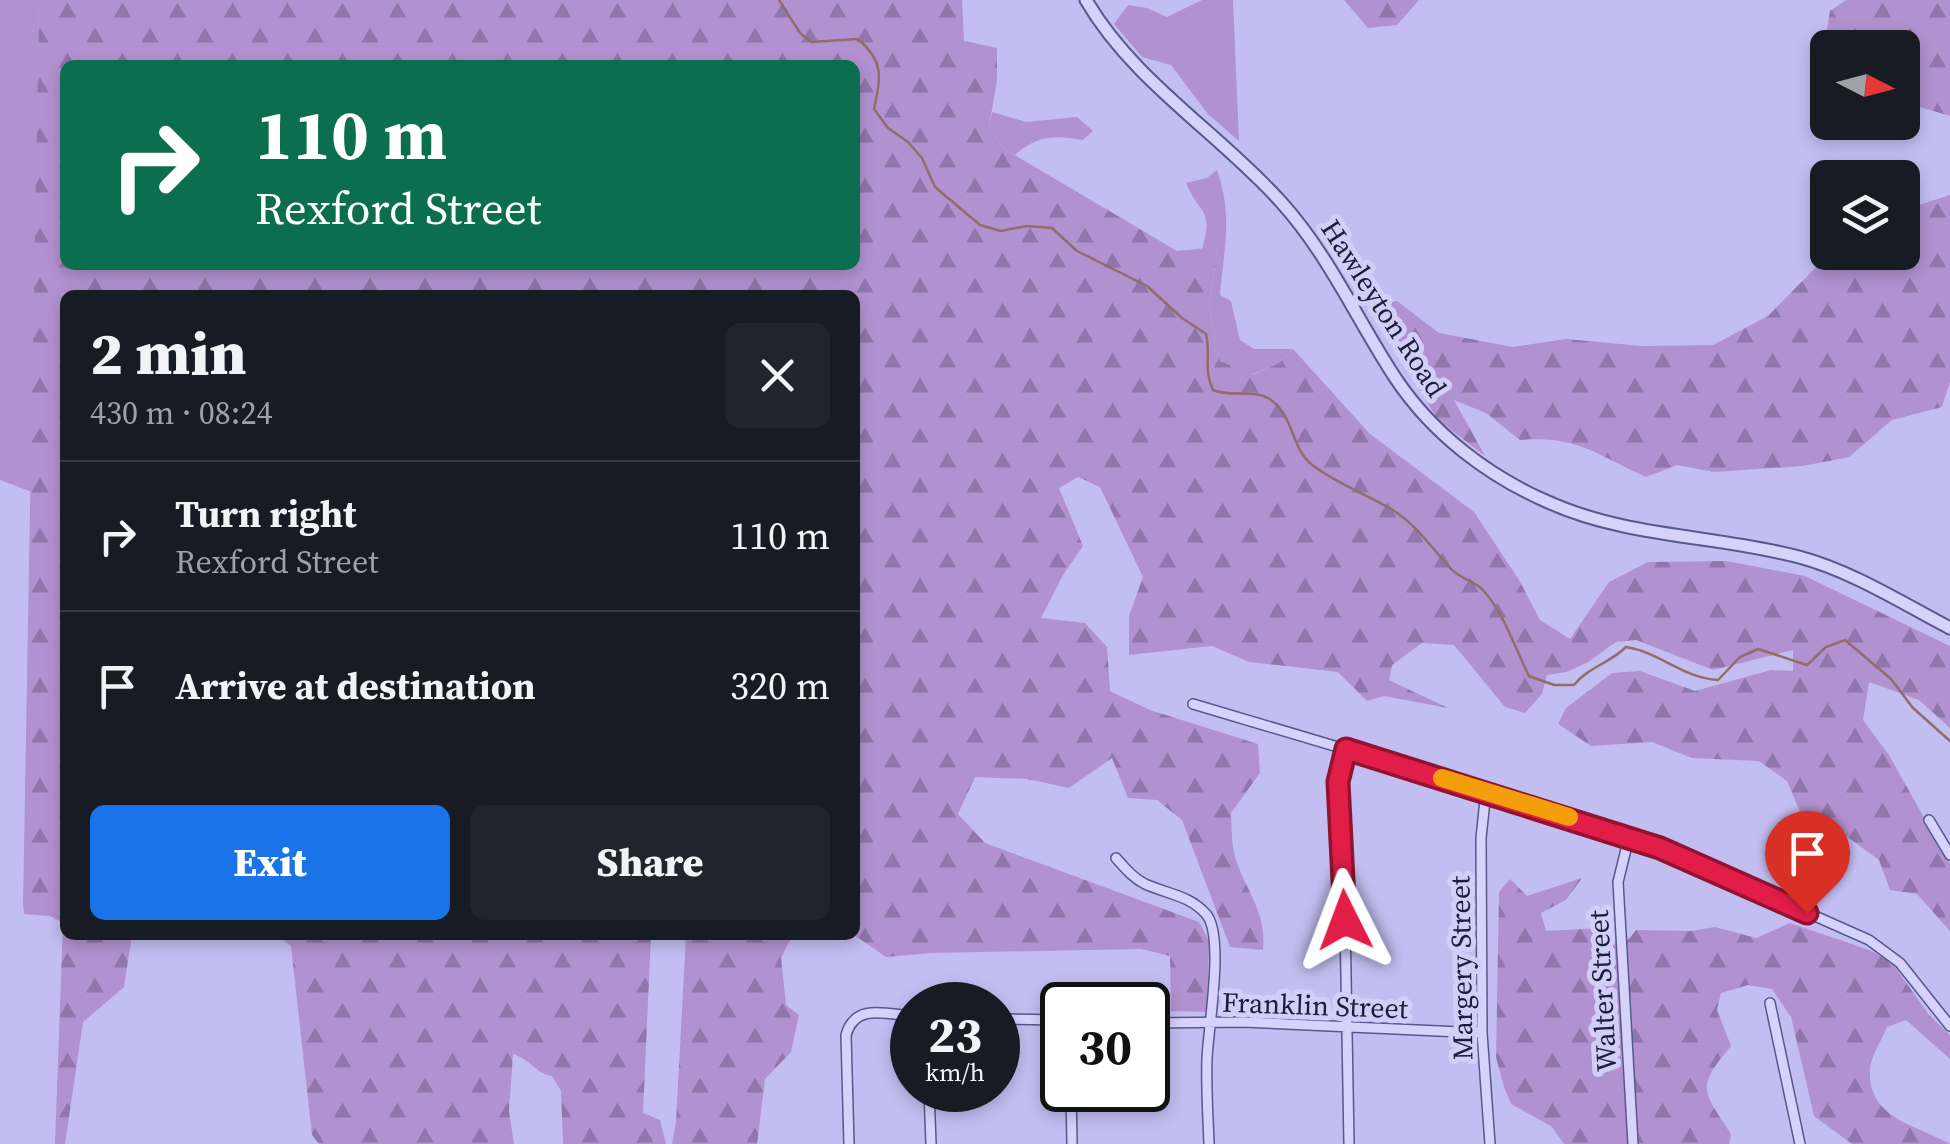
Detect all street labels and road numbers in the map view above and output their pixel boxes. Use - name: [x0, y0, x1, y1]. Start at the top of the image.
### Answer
- street label: Hawleyton Road: [1312, 212, 1456, 404]
- street label: Margery Street: [1440, 875, 1482, 1060]
- street label: Walter Street: [1579, 908, 1625, 1073]
- street label: Franklin Street: [1221, 983, 1410, 1027]

